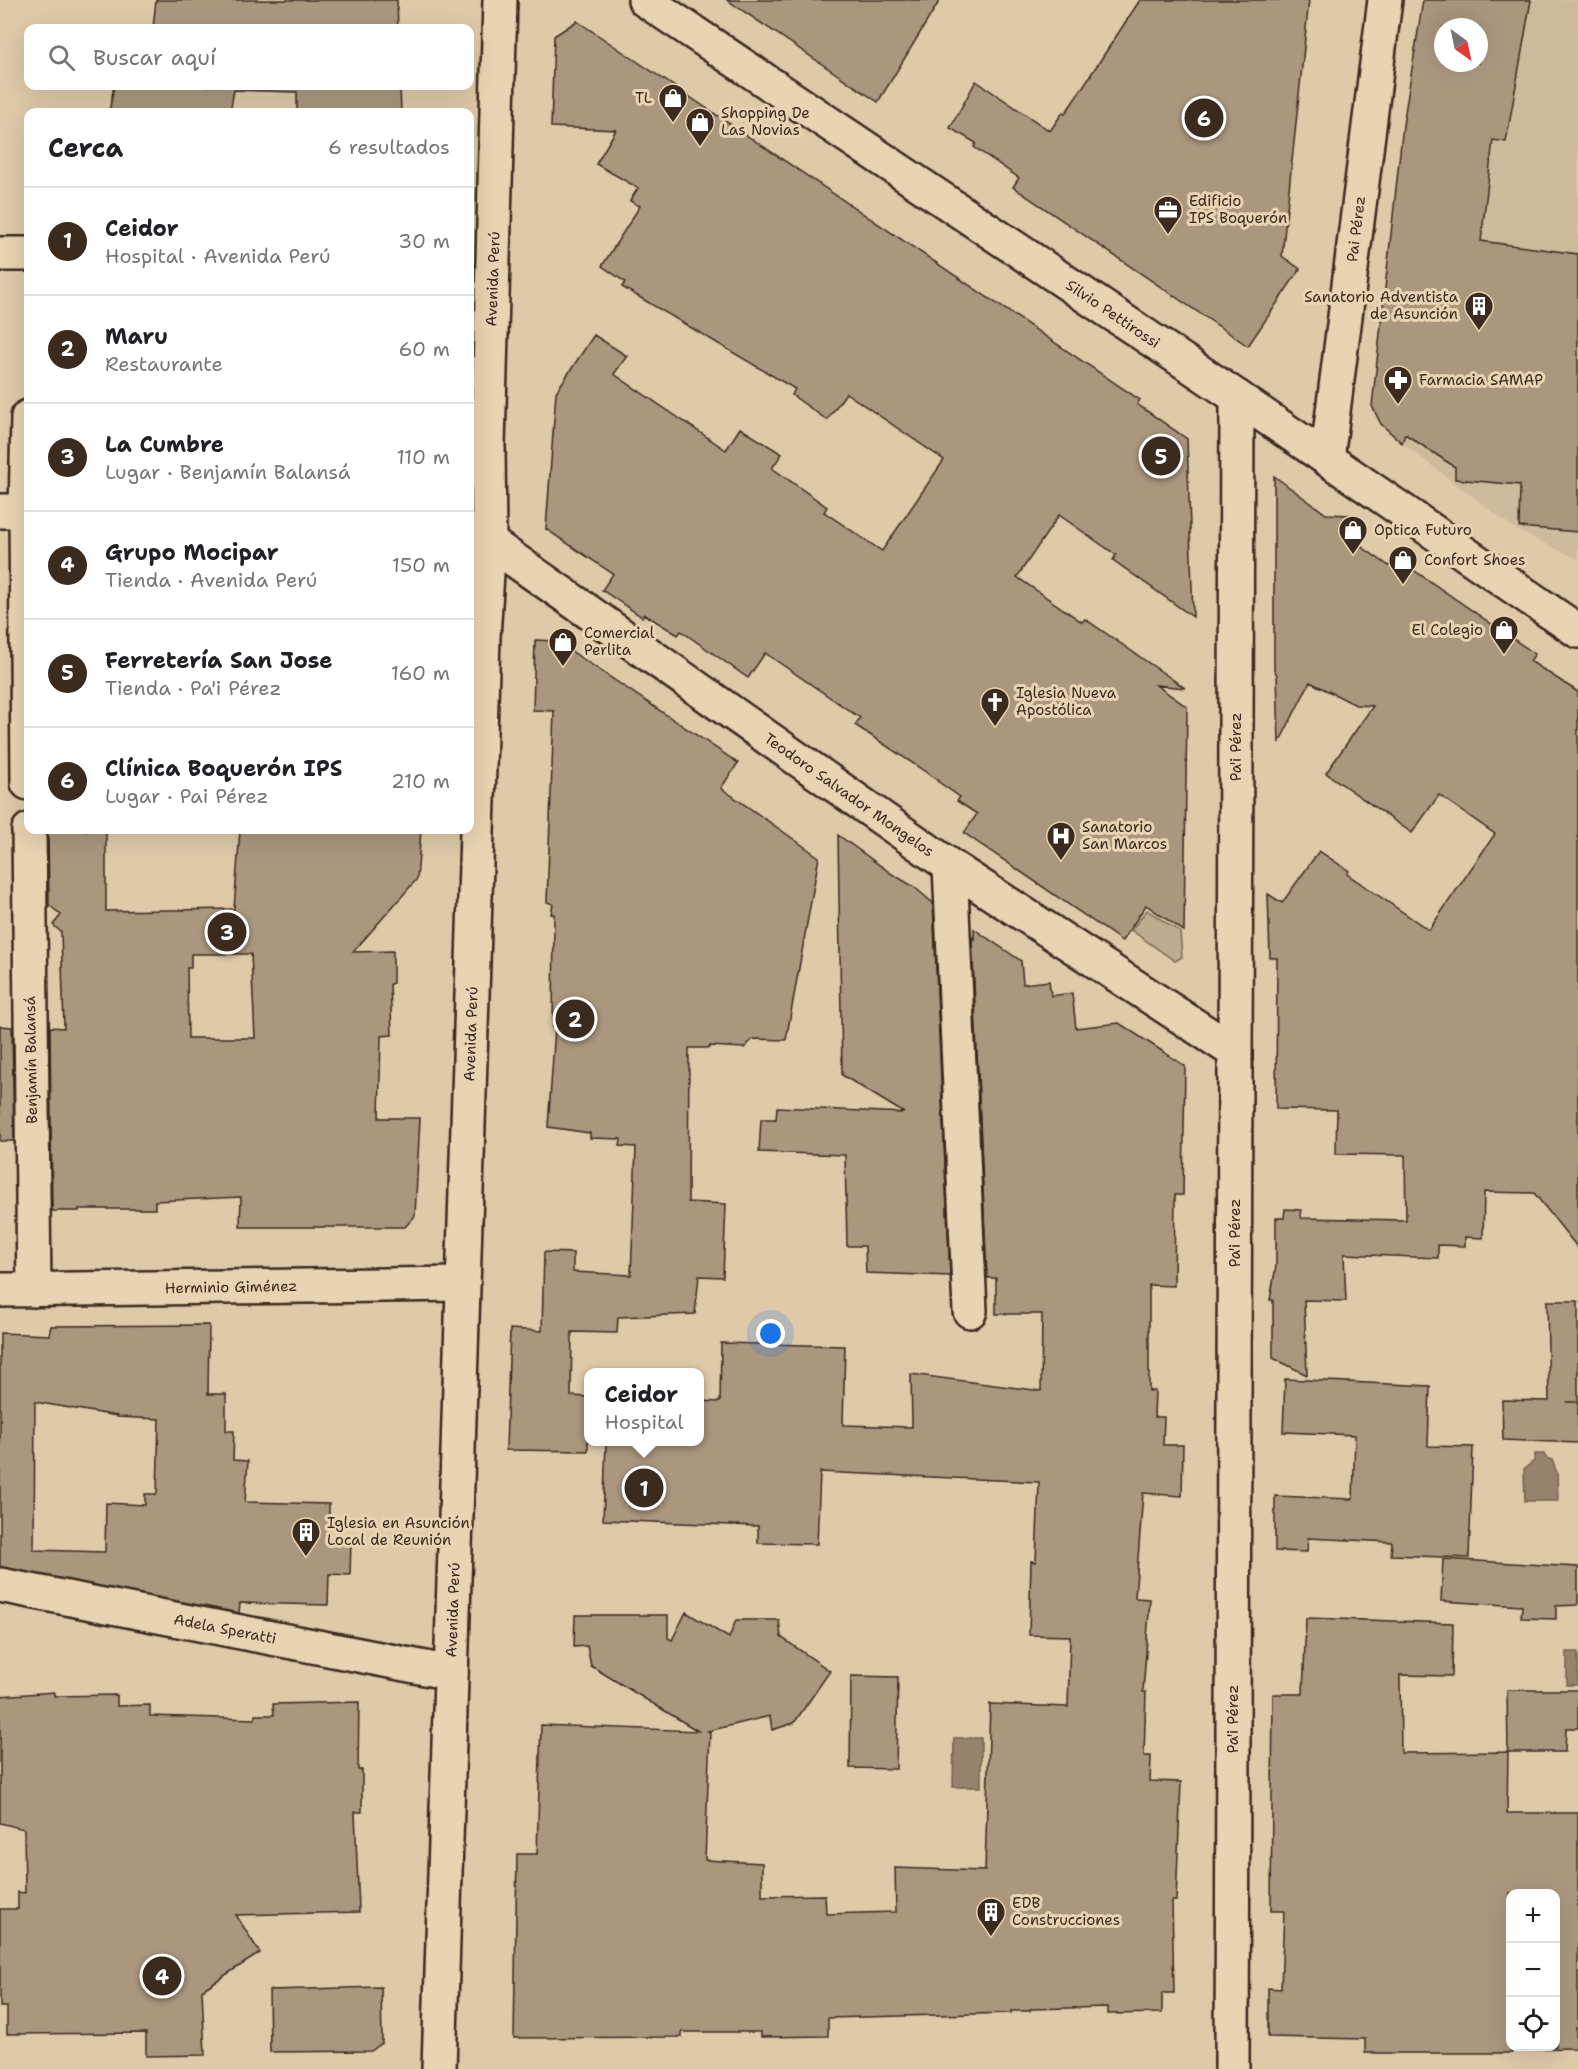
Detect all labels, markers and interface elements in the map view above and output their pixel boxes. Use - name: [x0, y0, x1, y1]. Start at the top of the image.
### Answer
- north arrow: [1434, 18, 1488, 72]
- search box: [24, 24, 474, 90]
- icon: search: [45, 41, 78, 74]
- text: Buscar aquí: [93, 43, 216, 72]
- shop icon: TL: [657, 82, 689, 124]
- place label: TL: [635, 88, 652, 108]
- pin: 6: [1184, 96, 1224, 140]
- place label: Shopping De Las Novias: [721, 103, 810, 140]
- shop icon: Shopping De Las Novias: [684, 106, 716, 148]
- text: Cerca: [48, 130, 123, 165]
- text: 6 resultados: [328, 134, 450, 160]
- place label: Edificio IPS Boquerón: [1189, 191, 1287, 228]
- office icon: Edificio IPS Boquerón: [1152, 194, 1184, 236]
- street label: Pai Pérez: [1342, 195, 1370, 263]
- text: Ceidor: [105, 214, 179, 243]
- text: 1: [63, 228, 72, 254]
- text: 30 m: [398, 228, 450, 254]
- street label: Avenida Perú: [481, 231, 505, 327]
- text: Hospital · Avenida Perú: [105, 243, 331, 269]
- street label: Silvio Pettirossi: [1062, 275, 1164, 353]
- place label: Sanatorio Adventista de Asunción: [1304, 287, 1459, 324]
- building icon: Sanatorio Adventista de Asunción: [1463, 290, 1495, 332]
- text: Maru: [105, 322, 168, 351]
- text: 2: [61, 336, 75, 362]
- text: 60 m: [398, 336, 450, 362]
- text: Restaurante: [105, 351, 223, 377]
- pharmacy icon: Farmacia SAMAP: [1382, 364, 1414, 406]
- place label: Farmacia SAMAP: [1419, 370, 1543, 390]
- text: La Cumbre: [105, 430, 224, 459]
- pin: 5: [1142, 434, 1180, 478]
- text: 3: [61, 444, 75, 470]
- text: 110 m: [396, 444, 450, 470]
- text: Lugar · Benjamín Balansá: [105, 459, 350, 485]
- shop icon: Optica Futuro: [1337, 514, 1369, 556]
- place label: Optica Futuro: [1374, 520, 1472, 540]
- text: Grupo Mocipar: [105, 538, 279, 567]
- shop icon: Confort Shoes: [1387, 544, 1419, 586]
- place label: Confort Shoes: [1424, 550, 1525, 570]
- text: 4: [61, 552, 75, 578]
- text: 150 m: [392, 552, 450, 578]
- text: Tienda · Avenida Perú: [105, 567, 317, 593]
- shop icon: El Colegio: [1488, 614, 1520, 656]
- place label: El Colegio: [1411, 620, 1483, 640]
- place label: Comercial Perlita: [584, 623, 655, 660]
- shop icon: Comercial Perlita: [547, 626, 579, 668]
- text: Ferretería San Jose: [105, 646, 333, 675]
- text: 5: [61, 660, 74, 686]
- text: 160 m: [391, 660, 450, 686]
- text: Tienda · Pa'i Pérez: [105, 675, 281, 701]
- place label: Iglesia Nueva Apostólica: [1016, 683, 1117, 720]
- church icon: Iglesia Nueva Apostólica: [979, 686, 1011, 728]
- street label: Pa'i Pérez: [1226, 713, 1246, 781]
- street label: Teodoro Salvador Mongelos: [760, 729, 938, 861]
- text: Clínica Boquerón IPS: [105, 754, 342, 783]
- text: 6: [61, 768, 75, 794]
- text: 210 m: [391, 768, 450, 794]
- text: Lugar · Pai Pérez: [105, 783, 268, 809]
- place label: Sanatorio San Marcos: [1082, 817, 1167, 854]
- hospital icon: Sanatorio San Marcos: [1045, 820, 1077, 862]
- pin: 3: [208, 910, 246, 954]
- street label: Avenida Perú: [459, 986, 483, 1082]
- street label: Benjamín Balansá: [20, 995, 42, 1124]
- pin: 2: [556, 996, 594, 1042]
- street label: Pa'i Pérez: [1225, 1199, 1245, 1267]
- street label: Herminio Giménez: [164, 1276, 298, 1298]
- your location: [756, 1319, 785, 1348]
- popup: [584, 1368, 704, 1446]
- text: Ceidor: [604, 1380, 678, 1409]
- text: Hospital: [604, 1409, 684, 1435]
- pin: 1: [624, 1466, 664, 1510]
- place label: Iglesia en Asunción Local de Reunión: [327, 1513, 470, 1550]
- building icon: Iglesia en Asunción Local de Reunión: [290, 1516, 322, 1558]
- street label: Avenida Perú: [441, 1562, 465, 1658]
- street label: Adela Speratti: [172, 1609, 278, 1649]
- street label: Pa'i Pérez: [1223, 1685, 1243, 1753]
- map controls: [1506, 1889, 1560, 2051]
- button: +: [1506, 1889, 1560, 1943]
- place label: EDB Construcciones: [1012, 1893, 1120, 1930]
- building icon: EDB Construcciones: [975, 1896, 1007, 1938]
- button: −: [1506, 1943, 1560, 1997]
- pin: 4: [142, 1954, 182, 1998]
- button: locate: [1506, 1997, 1560, 2051]

